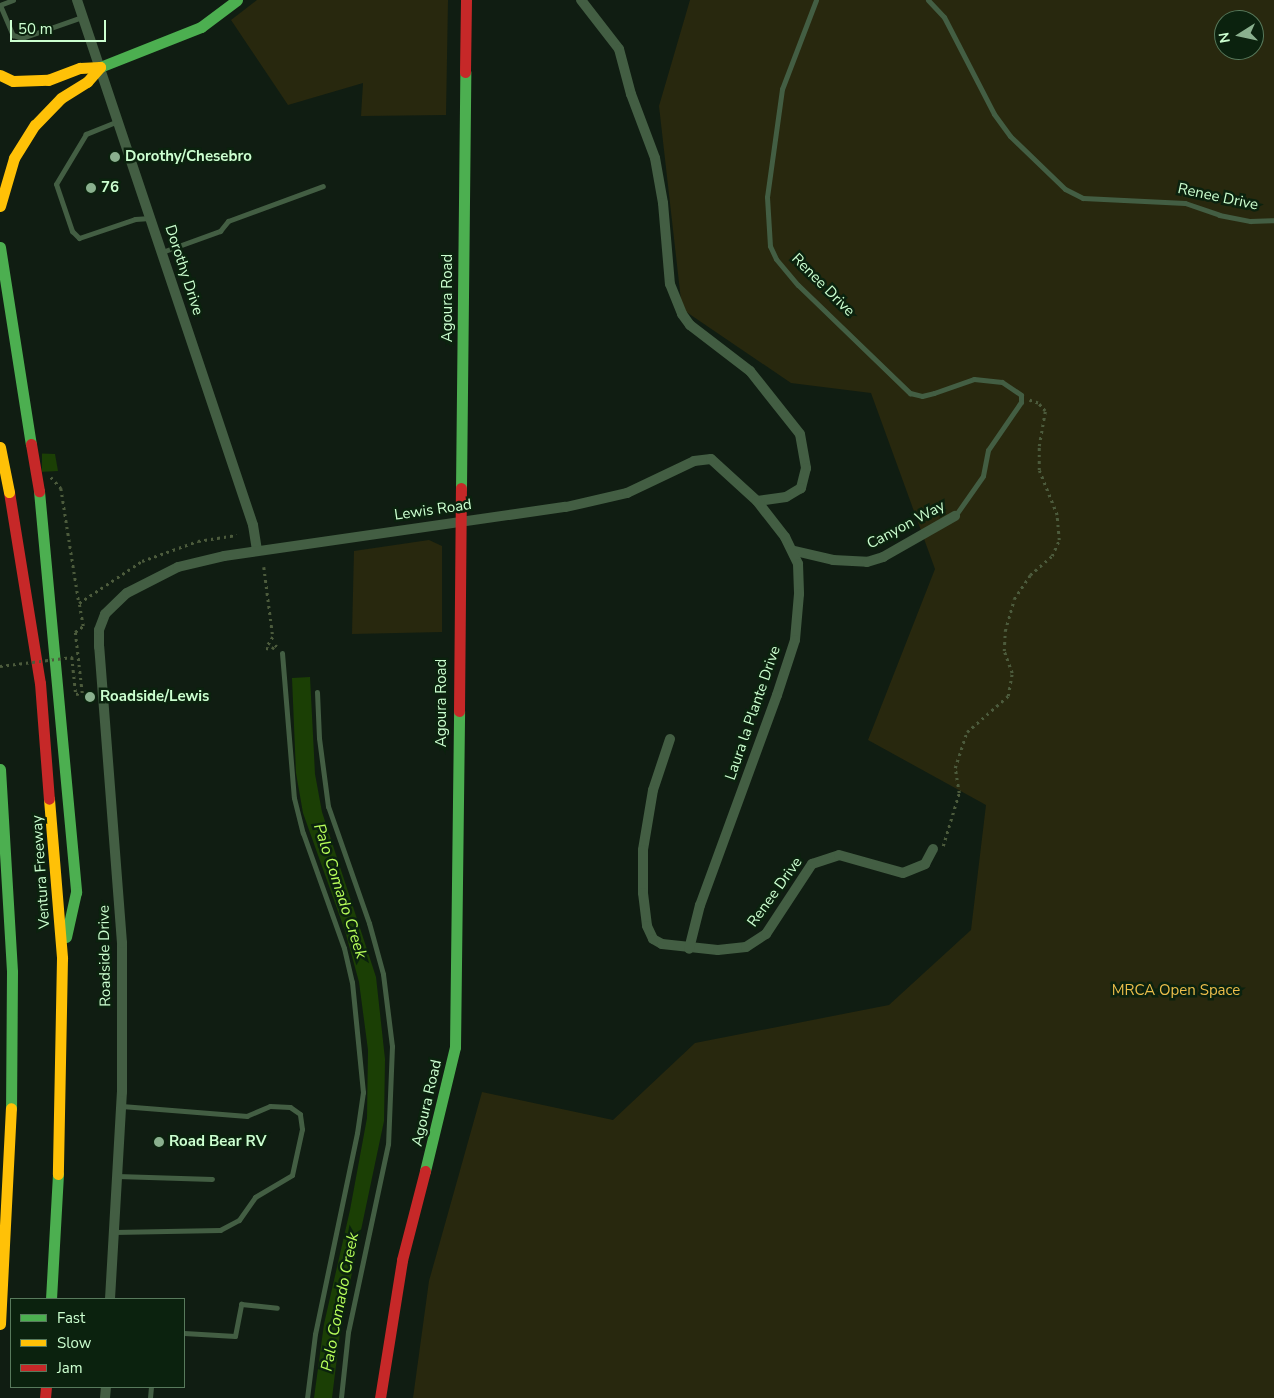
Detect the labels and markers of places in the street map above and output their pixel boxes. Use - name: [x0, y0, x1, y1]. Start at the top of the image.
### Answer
- place label: Dorothy/Chesebro: [125, 148, 252, 166]
- marker: Dorothy/Chesebro: [109, 151, 121, 163]
- place label: 76: [101, 179, 119, 197]
- marker: 76: [85, 182, 97, 194]
- place label: Roadside/Lewis: [100, 688, 209, 706]
- marker: Roadside/Lewis: [84, 691, 96, 703]
- place label: Road Bear RV: [169, 1133, 266, 1151]
- marker: Road Bear RV: [153, 1136, 165, 1148]

